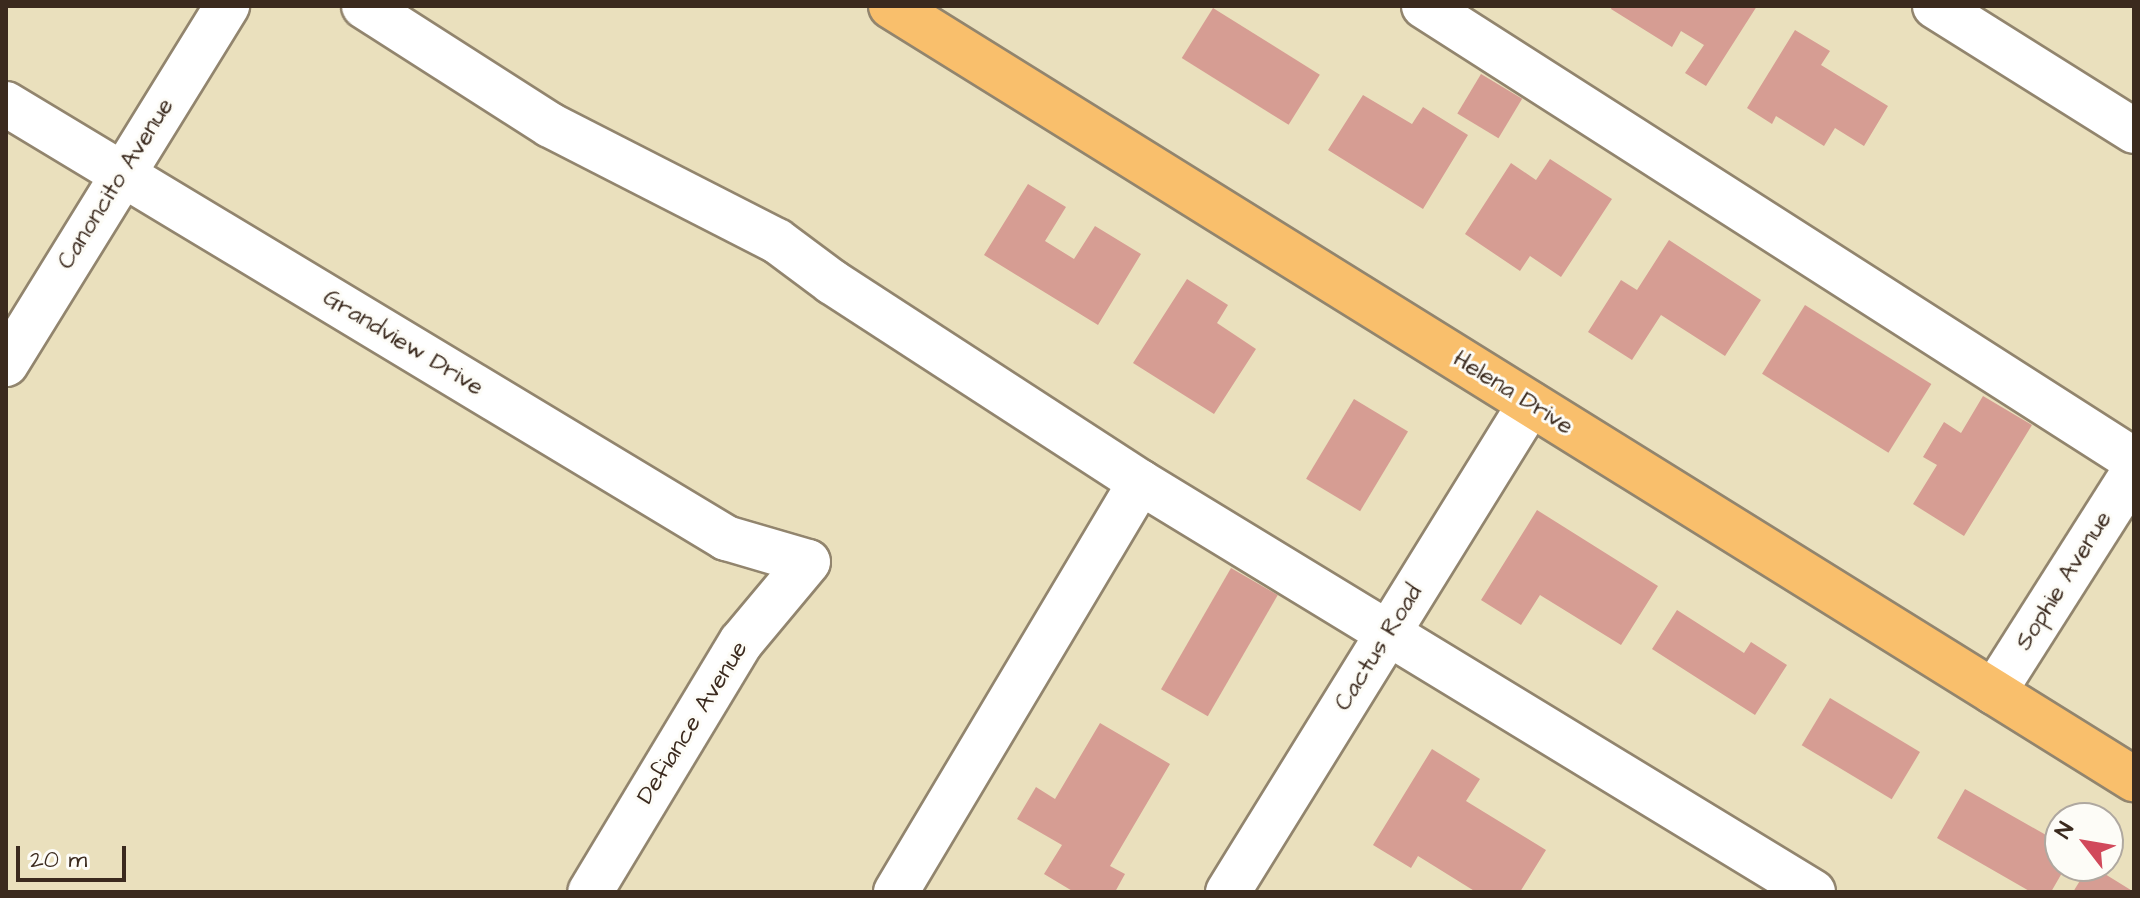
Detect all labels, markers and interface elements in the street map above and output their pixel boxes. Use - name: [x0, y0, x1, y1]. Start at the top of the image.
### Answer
- street label: Canoncito Avenue: [52, 93, 180, 275]
- street label: Grandview Drive: [317, 284, 489, 402]
- street label: Helena Drive: [1448, 345, 1578, 441]
- street label: Sophie Avenue: [2010, 506, 2118, 656]
- street label: Cactus Road: [1329, 580, 1429, 716]
- street label: Defiance Avenue: [631, 636, 755, 810]
- north arrow: [2044, 802, 2124, 882]
- text: N: [2048, 817, 2082, 844]
- scale bar: [20, 830, 130, 880]
- text: 20 m: [30, 843, 87, 877]

